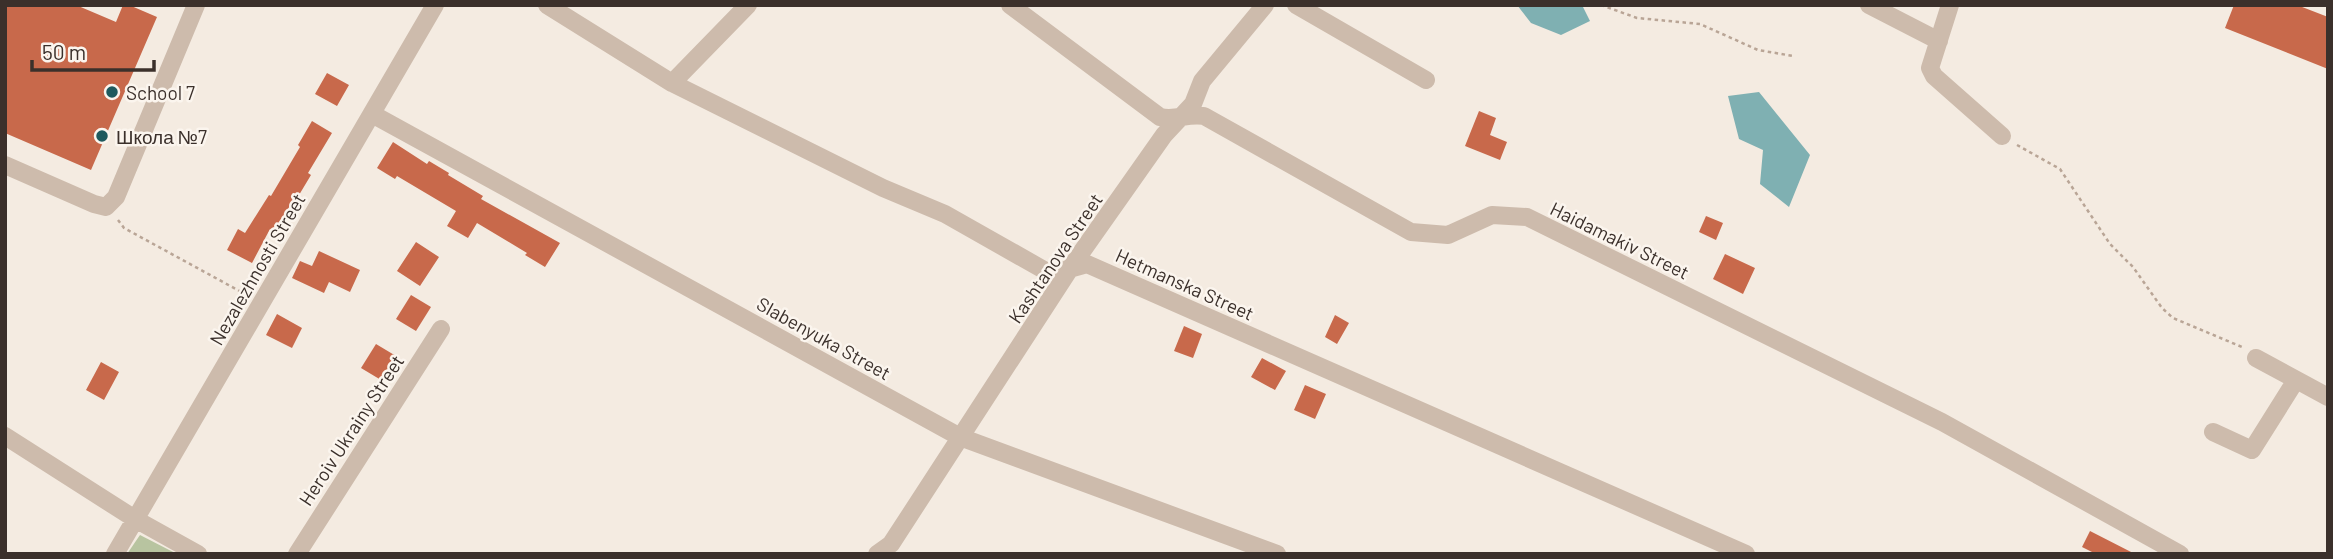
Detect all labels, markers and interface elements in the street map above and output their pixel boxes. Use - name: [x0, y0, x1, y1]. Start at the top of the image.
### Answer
- scale bar: [32, 28, 154, 72]
- text: 50 m: [42, 39, 86, 64]
- place label: School 7: [126, 81, 195, 104]
- marker: School 7: [104, 84, 120, 100]
- place label: Школа №7: [116, 125, 207, 148]
- marker: Школа №7: [94, 128, 110, 144]
- street label: Nezalezhnosti Street: [204, 189, 310, 349]
- street label: Kashtanova Street: [1003, 189, 1107, 327]
- street label: Haidamakiv Street: [1547, 196, 1693, 284]
- street label: Hetmanska Street: [1112, 243, 1258, 325]
- street label: Slabenyuka Street: [753, 292, 895, 384]
- street label: Heroiv Ukrainy Street: [294, 350, 408, 510]

